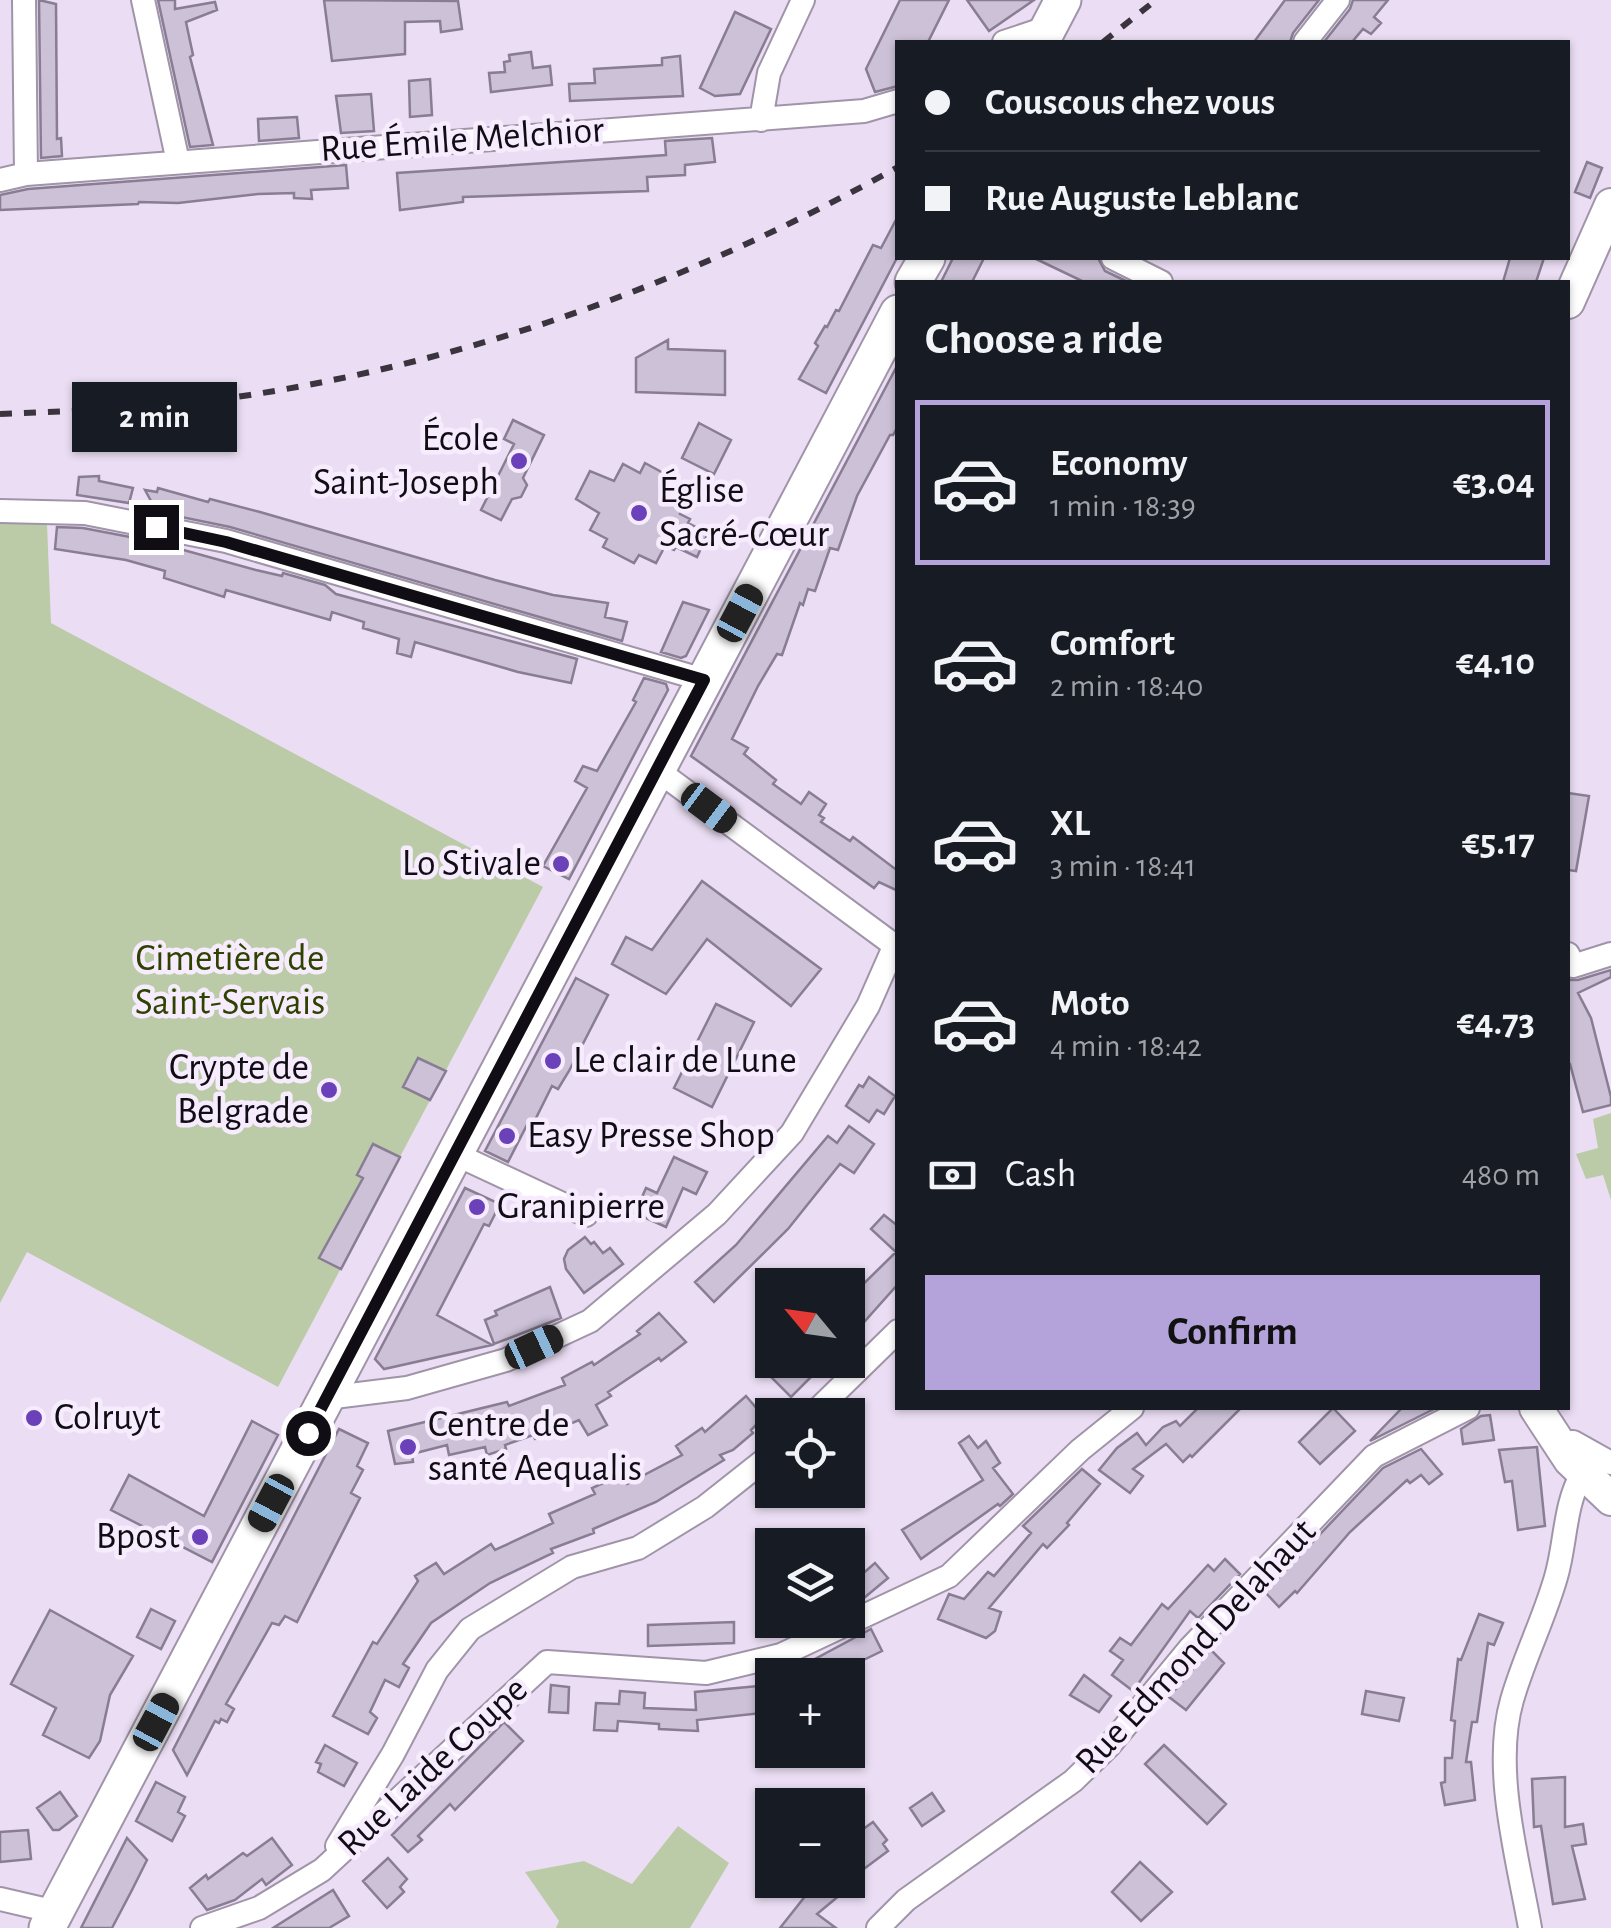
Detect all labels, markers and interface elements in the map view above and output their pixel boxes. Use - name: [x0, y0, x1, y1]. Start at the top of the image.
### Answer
- text: Couscous chez vous: [985, 84, 1275, 122]
- street label: Rue Émile Melchior: [319, 107, 606, 169]
- text: Rue Auguste Leblanc: [985, 180, 1299, 218]
- text: Choose a ride: [925, 317, 1163, 362]
- callout: 2 min: [74, 382, 238, 452]
- text: 2 min: [119, 401, 190, 433]
- place label: École Saint-Joseph: [313, 416, 499, 502]
- icon: car: [930, 438, 1020, 528]
- text: Economy: [1050, 445, 1188, 483]
- marker: École Saint-Joseph: [508, 450, 530, 472]
- text: €3.04: [1453, 464, 1535, 502]
- place label: Église Sacré-Cœur: [659, 468, 830, 554]
- text: 1 min · 18:39: [1050, 490, 1196, 522]
- marker: Église Sacré-Cœur: [628, 502, 650, 524]
- route end: [134, 505, 179, 550]
- car: [713, 579, 767, 647]
- icon: car: [930, 618, 1020, 708]
- text: Comfort: [1050, 625, 1175, 663]
- text: €4.10: [1456, 644, 1535, 682]
- text: 2 min · 18:40: [1050, 670, 1203, 702]
- car: [676, 778, 742, 838]
- icon: car: [930, 798, 1020, 888]
- text: XL: [1050, 805, 1090, 843]
- text: €5.17: [1462, 824, 1535, 862]
- place label: Lo Stivale: [402, 845, 541, 883]
- text: 3 min · 18:41: [1050, 850, 1196, 882]
- marker: Lo Stivale: [550, 853, 572, 875]
- park label: Cimetière de Saint-Servais: [135, 940, 325, 1022]
- icon: car: [930, 978, 1020, 1068]
- text: Moto: [1050, 985, 1130, 1023]
- text: €4.73: [1457, 1004, 1535, 1042]
- text: 4 min · 18:42: [1050, 1030, 1202, 1062]
- place label: Le clair de Lune: [573, 1042, 797, 1080]
- place label: Crypte de Belgrade: [169, 1049, 309, 1131]
- marker: Le clair de Lune: [542, 1050, 564, 1072]
- marker: Crypte de Belgrade: [318, 1079, 340, 1101]
- place label: Easy Presse Shop: [527, 1117, 775, 1155]
- marker: Easy Presse Shop: [496, 1125, 518, 1147]
- icon: cash: [925, 1148, 980, 1203]
- text: Cash: [1005, 1156, 1076, 1194]
- text: 480 m: [1462, 1159, 1540, 1191]
- place label: Granipierre: [497, 1188, 665, 1226]
- marker: Granipierre: [466, 1196, 488, 1218]
- north arrow: [755, 1268, 865, 1378]
- map controls: [755, 1268, 865, 1898]
- button: Confirm: [925, 1275, 1540, 1390]
- car: [500, 1321, 568, 1373]
- button: locate: [755, 1398, 865, 1508]
- place label: Colruyt: [54, 1399, 161, 1437]
- place label: Centre de santé Aequalis: [428, 1406, 642, 1488]
- marker: Colruyt: [23, 1407, 45, 1429]
- route start: [286, 1411, 331, 1456]
- marker: Centre de santé Aequalis: [397, 1436, 419, 1458]
- car: [244, 1469, 298, 1537]
- street label: Rue Edmond Delahaut: [1069, 1512, 1323, 1782]
- place label: Bpost: [96, 1518, 180, 1556]
- marker: Bpost: [189, 1526, 211, 1548]
- button: layers: [755, 1528, 865, 1638]
- button: +: [755, 1658, 865, 1768]
- street label: Rue Laide Coupe: [331, 1670, 535, 1864]
- car: [129, 1688, 183, 1756]
- button: −: [755, 1788, 865, 1898]

